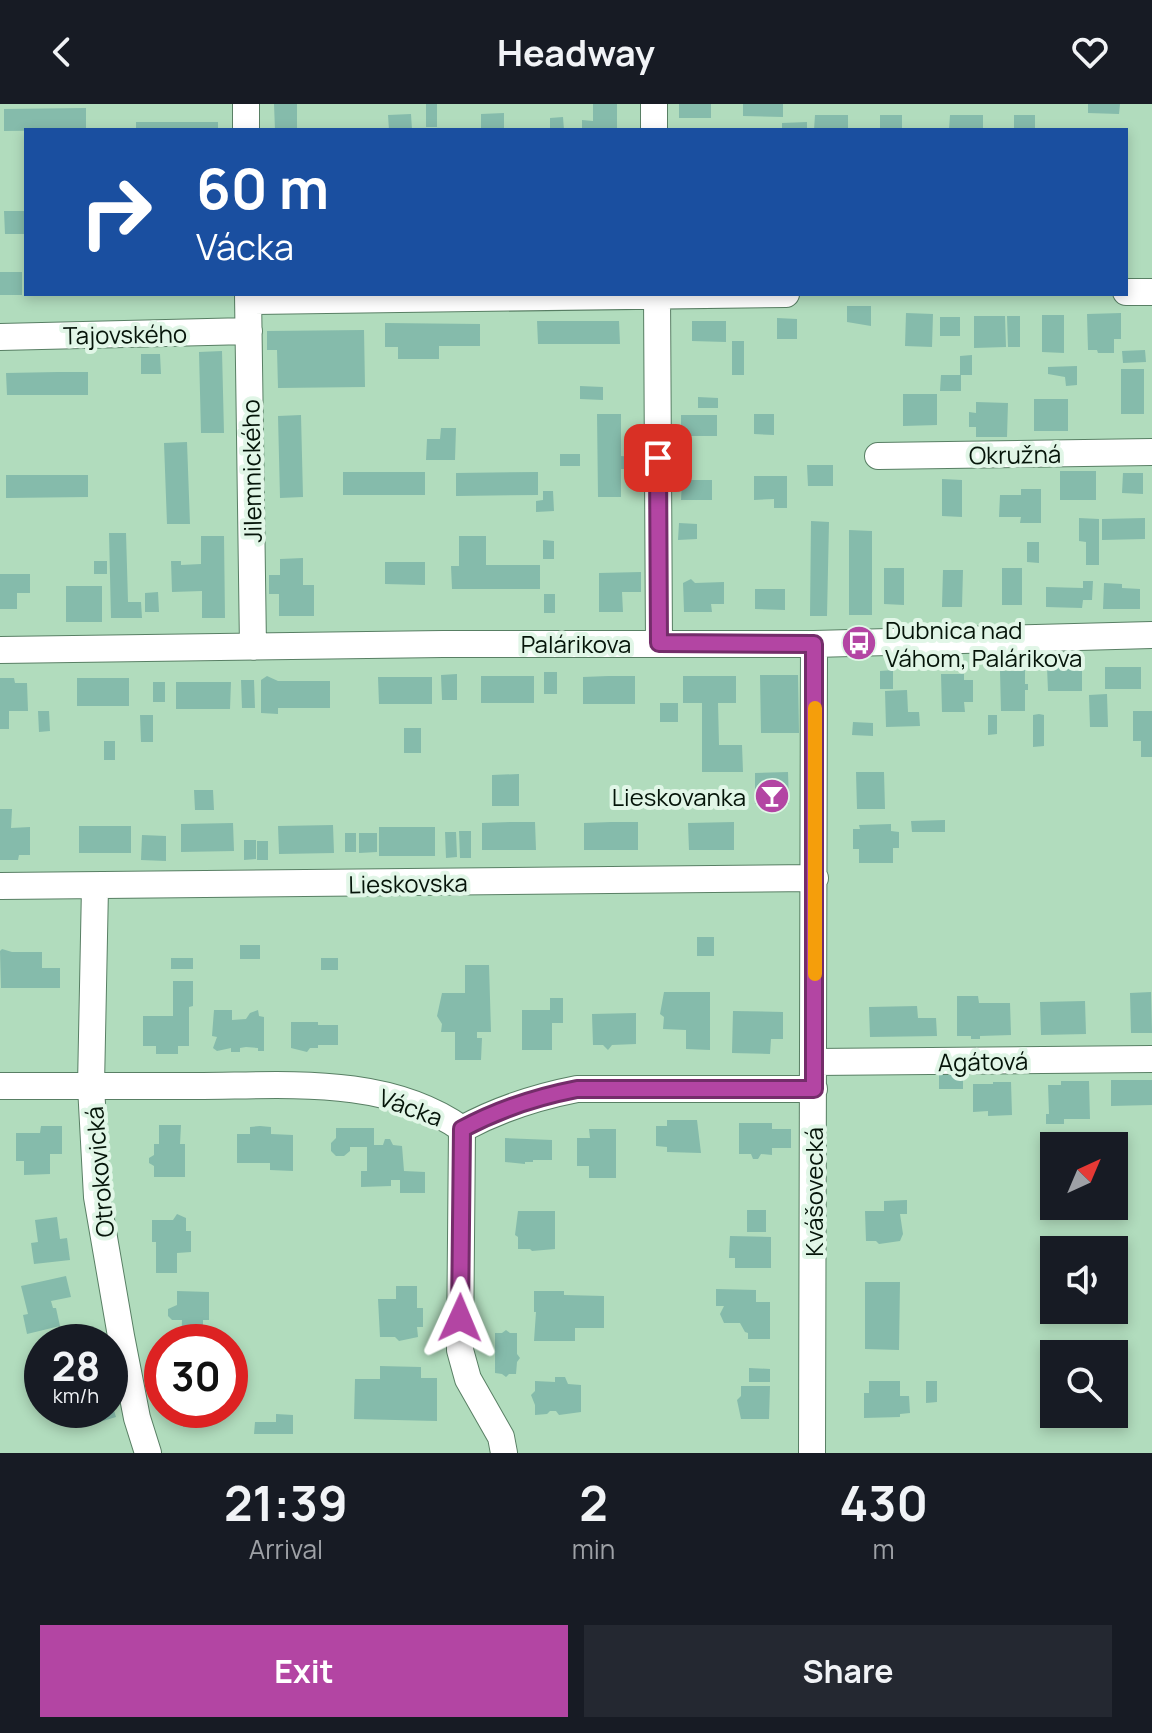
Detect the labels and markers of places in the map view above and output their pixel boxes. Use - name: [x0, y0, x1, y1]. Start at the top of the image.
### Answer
- pin: [624, 424, 692, 492]
- place label: Dubnica nad Váhom, Palárikova: [885, 613, 1082, 674]
- bus stop icon: Dubnica nad Váhom, Palárikova: [840, 624, 878, 662]
- bar icon: Lieskovanka: [753, 777, 791, 815]
- place label: Lieskovanka: [612, 780, 746, 813]

